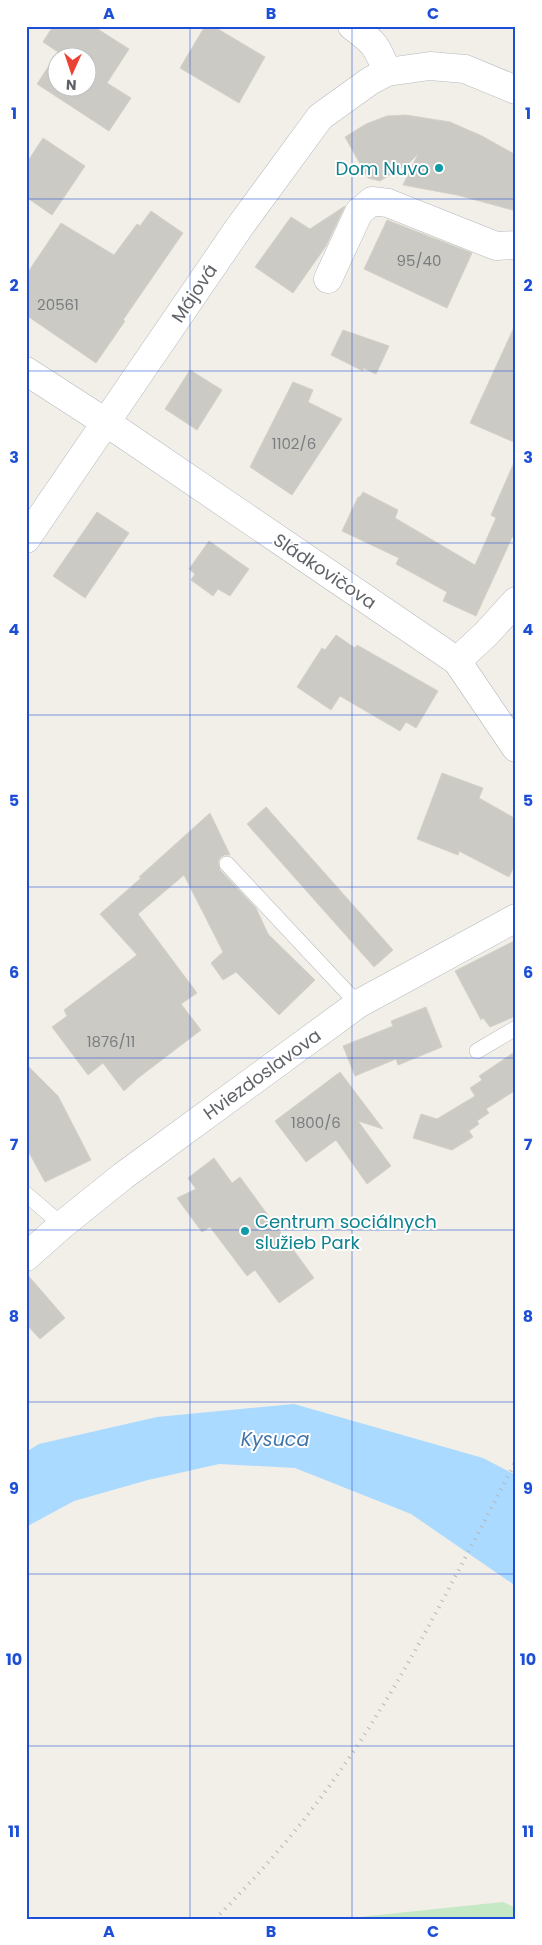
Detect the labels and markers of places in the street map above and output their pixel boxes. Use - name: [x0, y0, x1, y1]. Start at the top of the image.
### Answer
- place label: Dom Nuvo: [336, 156, 429, 181]
- marker: Dom Nuvo: [433, 162, 445, 174]
- place label: Centrum sociálnych služieb Park: [255, 1209, 437, 1255]
- marker: Centrum sociálnych služieb Park: [239, 1225, 251, 1237]

